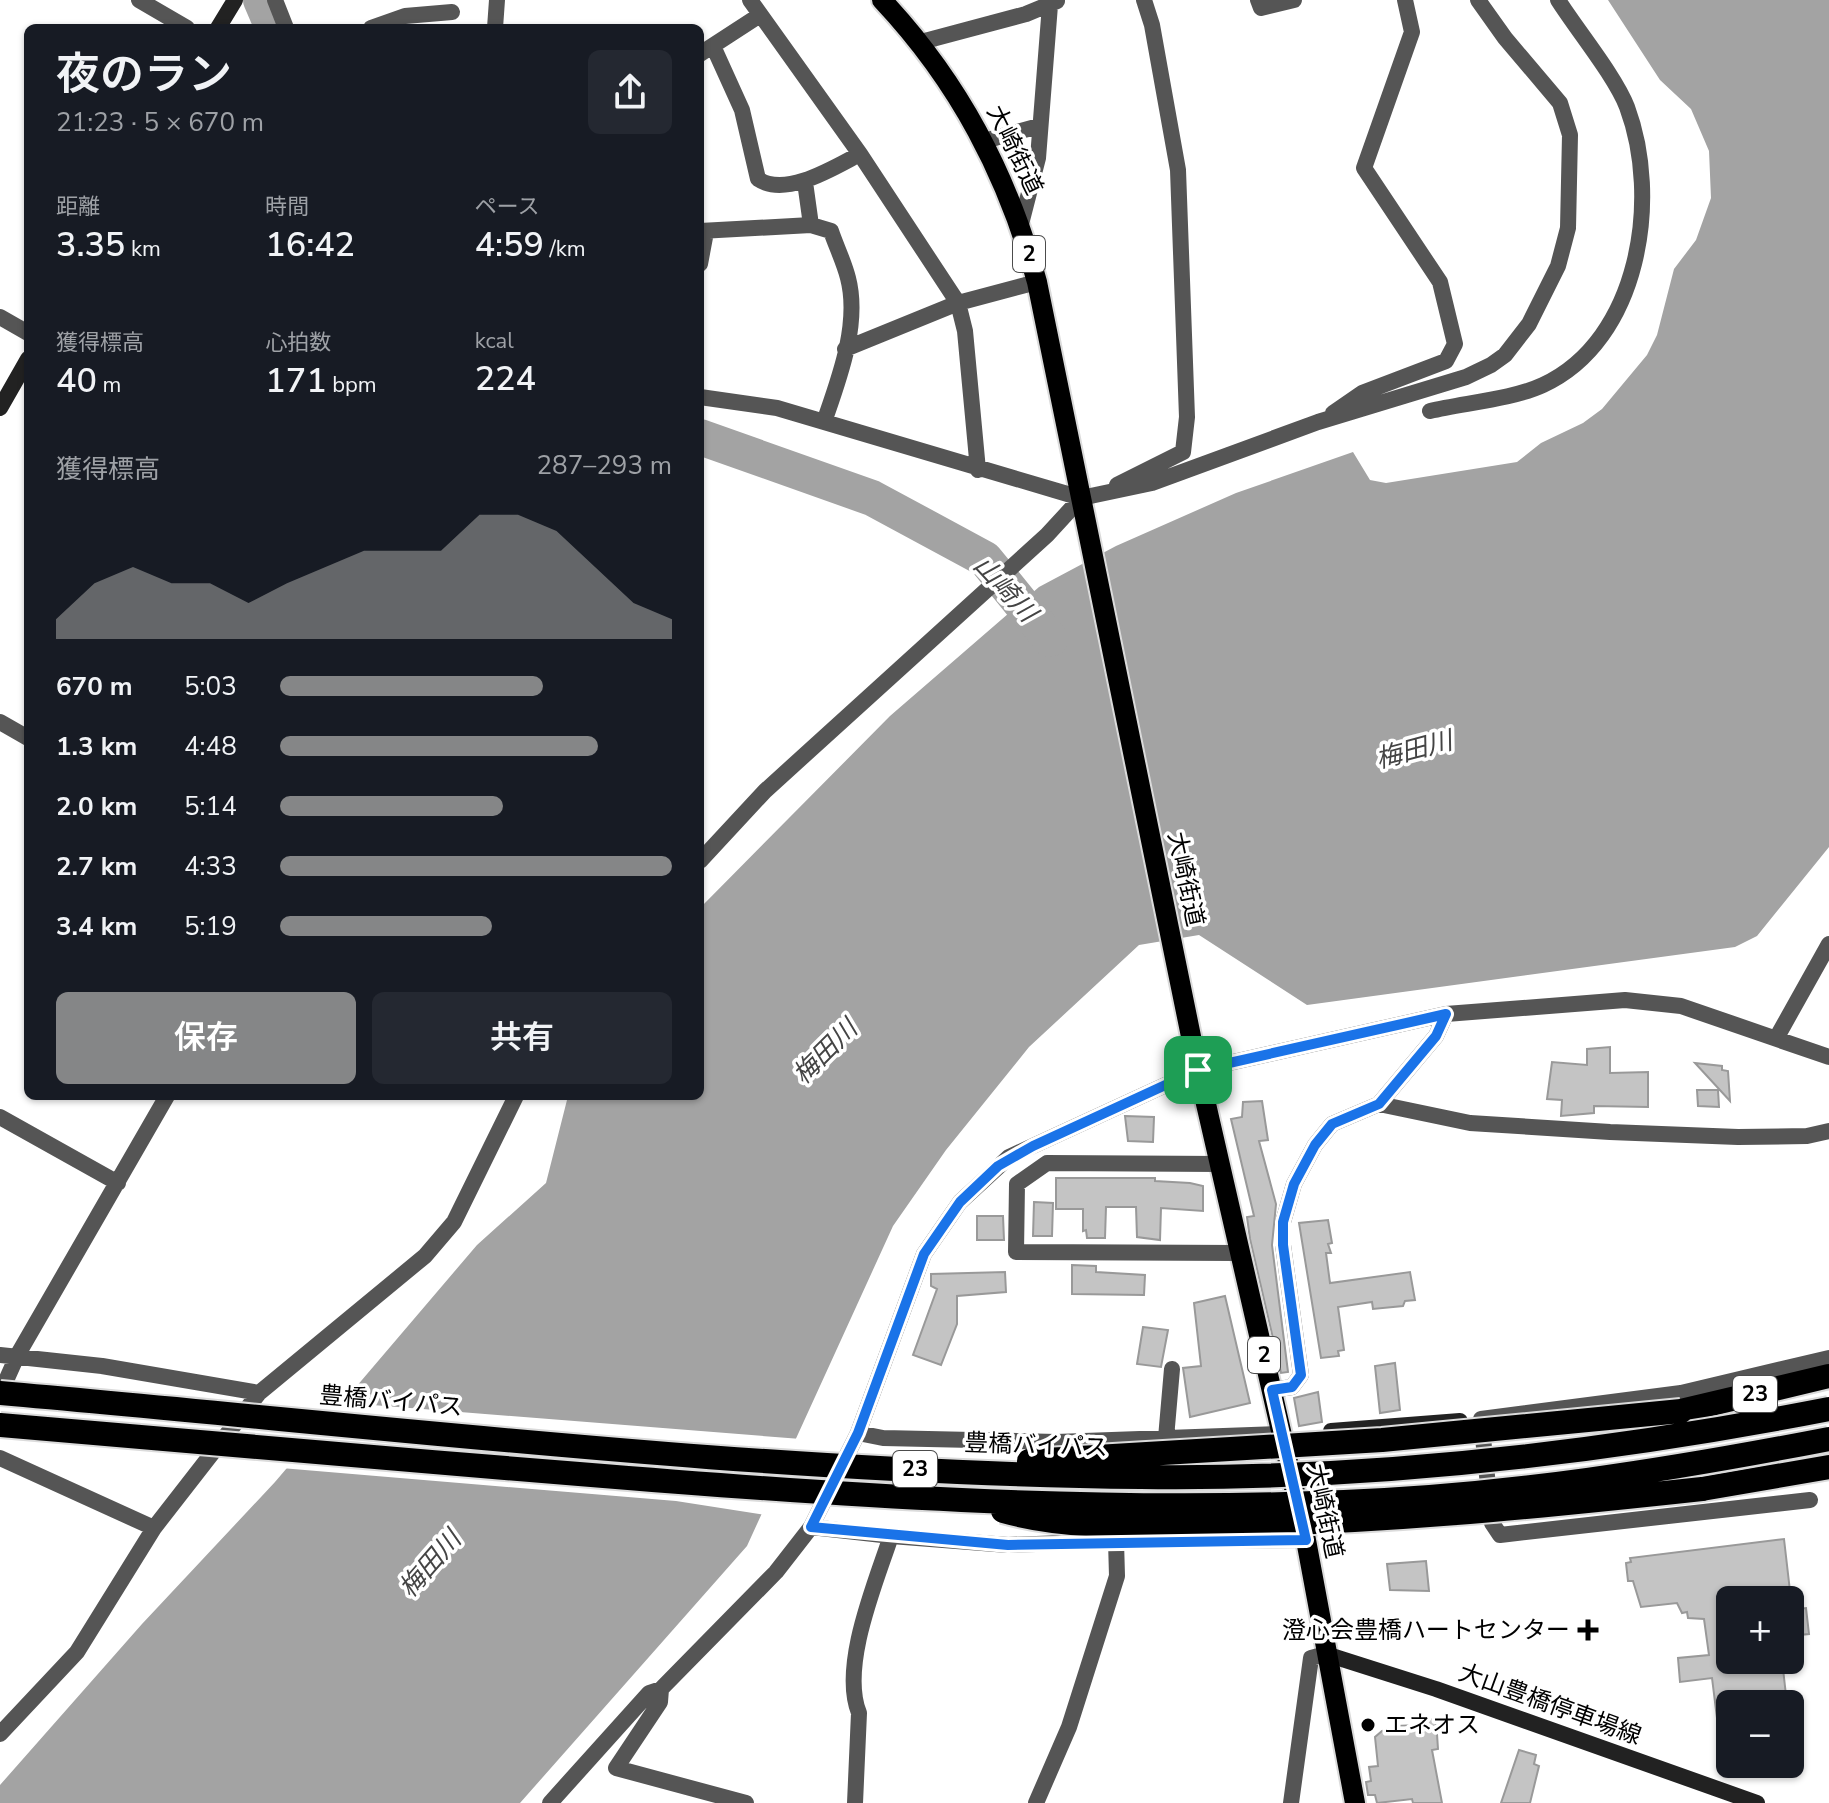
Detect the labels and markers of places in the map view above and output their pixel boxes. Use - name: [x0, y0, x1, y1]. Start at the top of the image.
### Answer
- pin: [1164, 1036, 1232, 1104]
- place label: 澄心会豊橋ハートセンター: [1282, 1614, 1570, 1646]
- marker: 澄心会豊橋ハートセンター: [1577, 1619, 1599, 1641]
- place label: エネオス: [1384, 1709, 1480, 1741]
- marker: エネオス: [1359, 1716, 1377, 1734]

